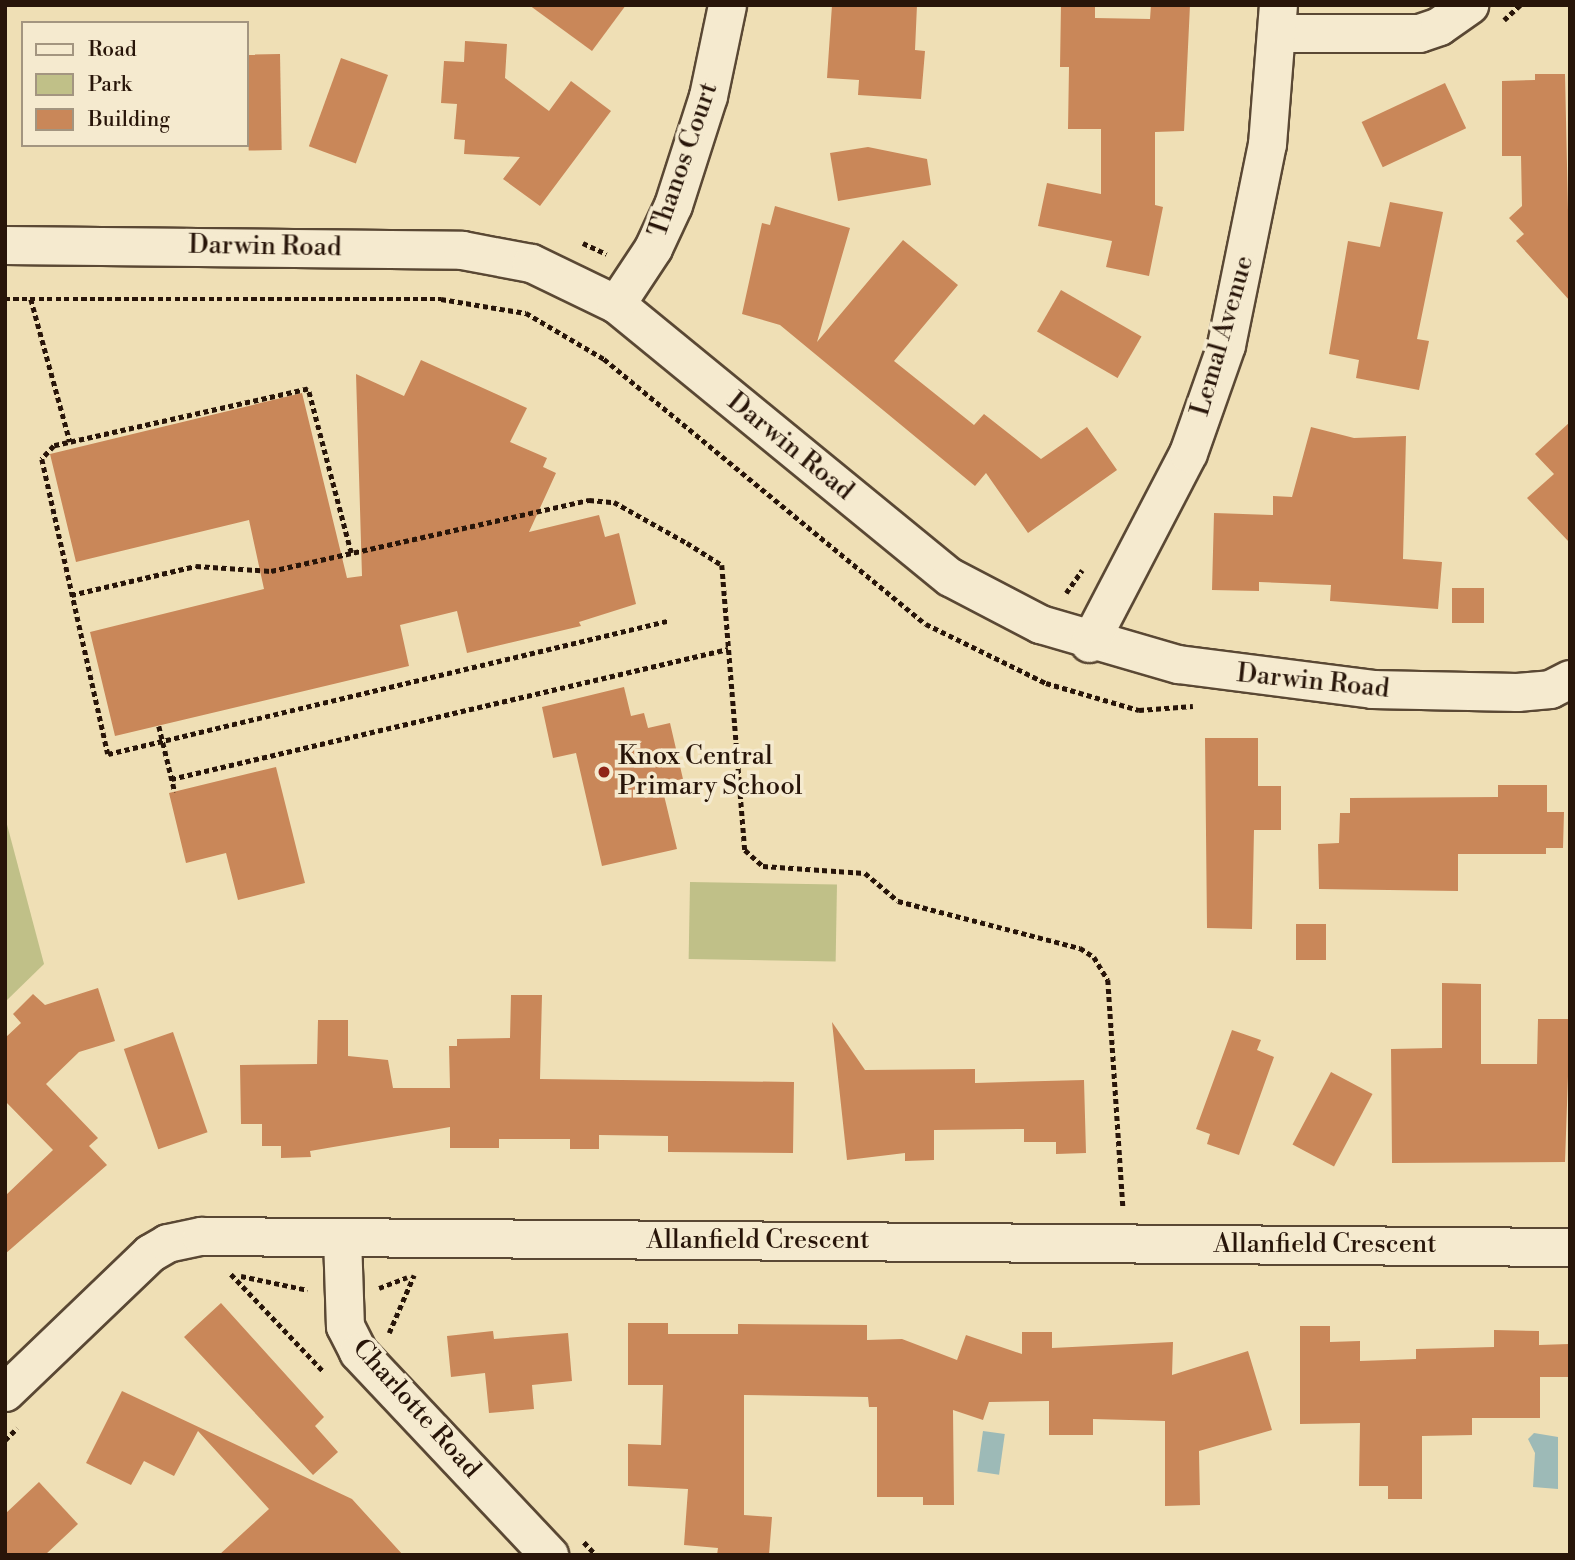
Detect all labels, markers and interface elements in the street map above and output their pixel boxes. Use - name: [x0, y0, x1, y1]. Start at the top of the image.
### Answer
- legend: [21, 21, 248, 147]
- text: Road: [88, 37, 137, 63]
- text: Park: [88, 72, 132, 98]
- street label: Thanos Court: [643, 78, 725, 242]
- text: Building: [88, 107, 170, 133]
- street label: Darwin Road: [188, 230, 342, 264]
- street label: Lemal Avenue: [1185, 252, 1261, 420]
- street label: Darwin Road: [721, 387, 859, 507]
- street label: Darwin Road: [1235, 658, 1391, 706]
- place label: Knox Central Primary School: [618, 741, 802, 802]
- marker: Knox Central Primary School: [596, 764, 612, 780]
- street label: Allanfield Crescent: [646, 1225, 870, 1257]
- street label: Allanfield Crescent: [1213, 1229, 1437, 1261]
- street label: Charlotte Road: [345, 1333, 487, 1485]

